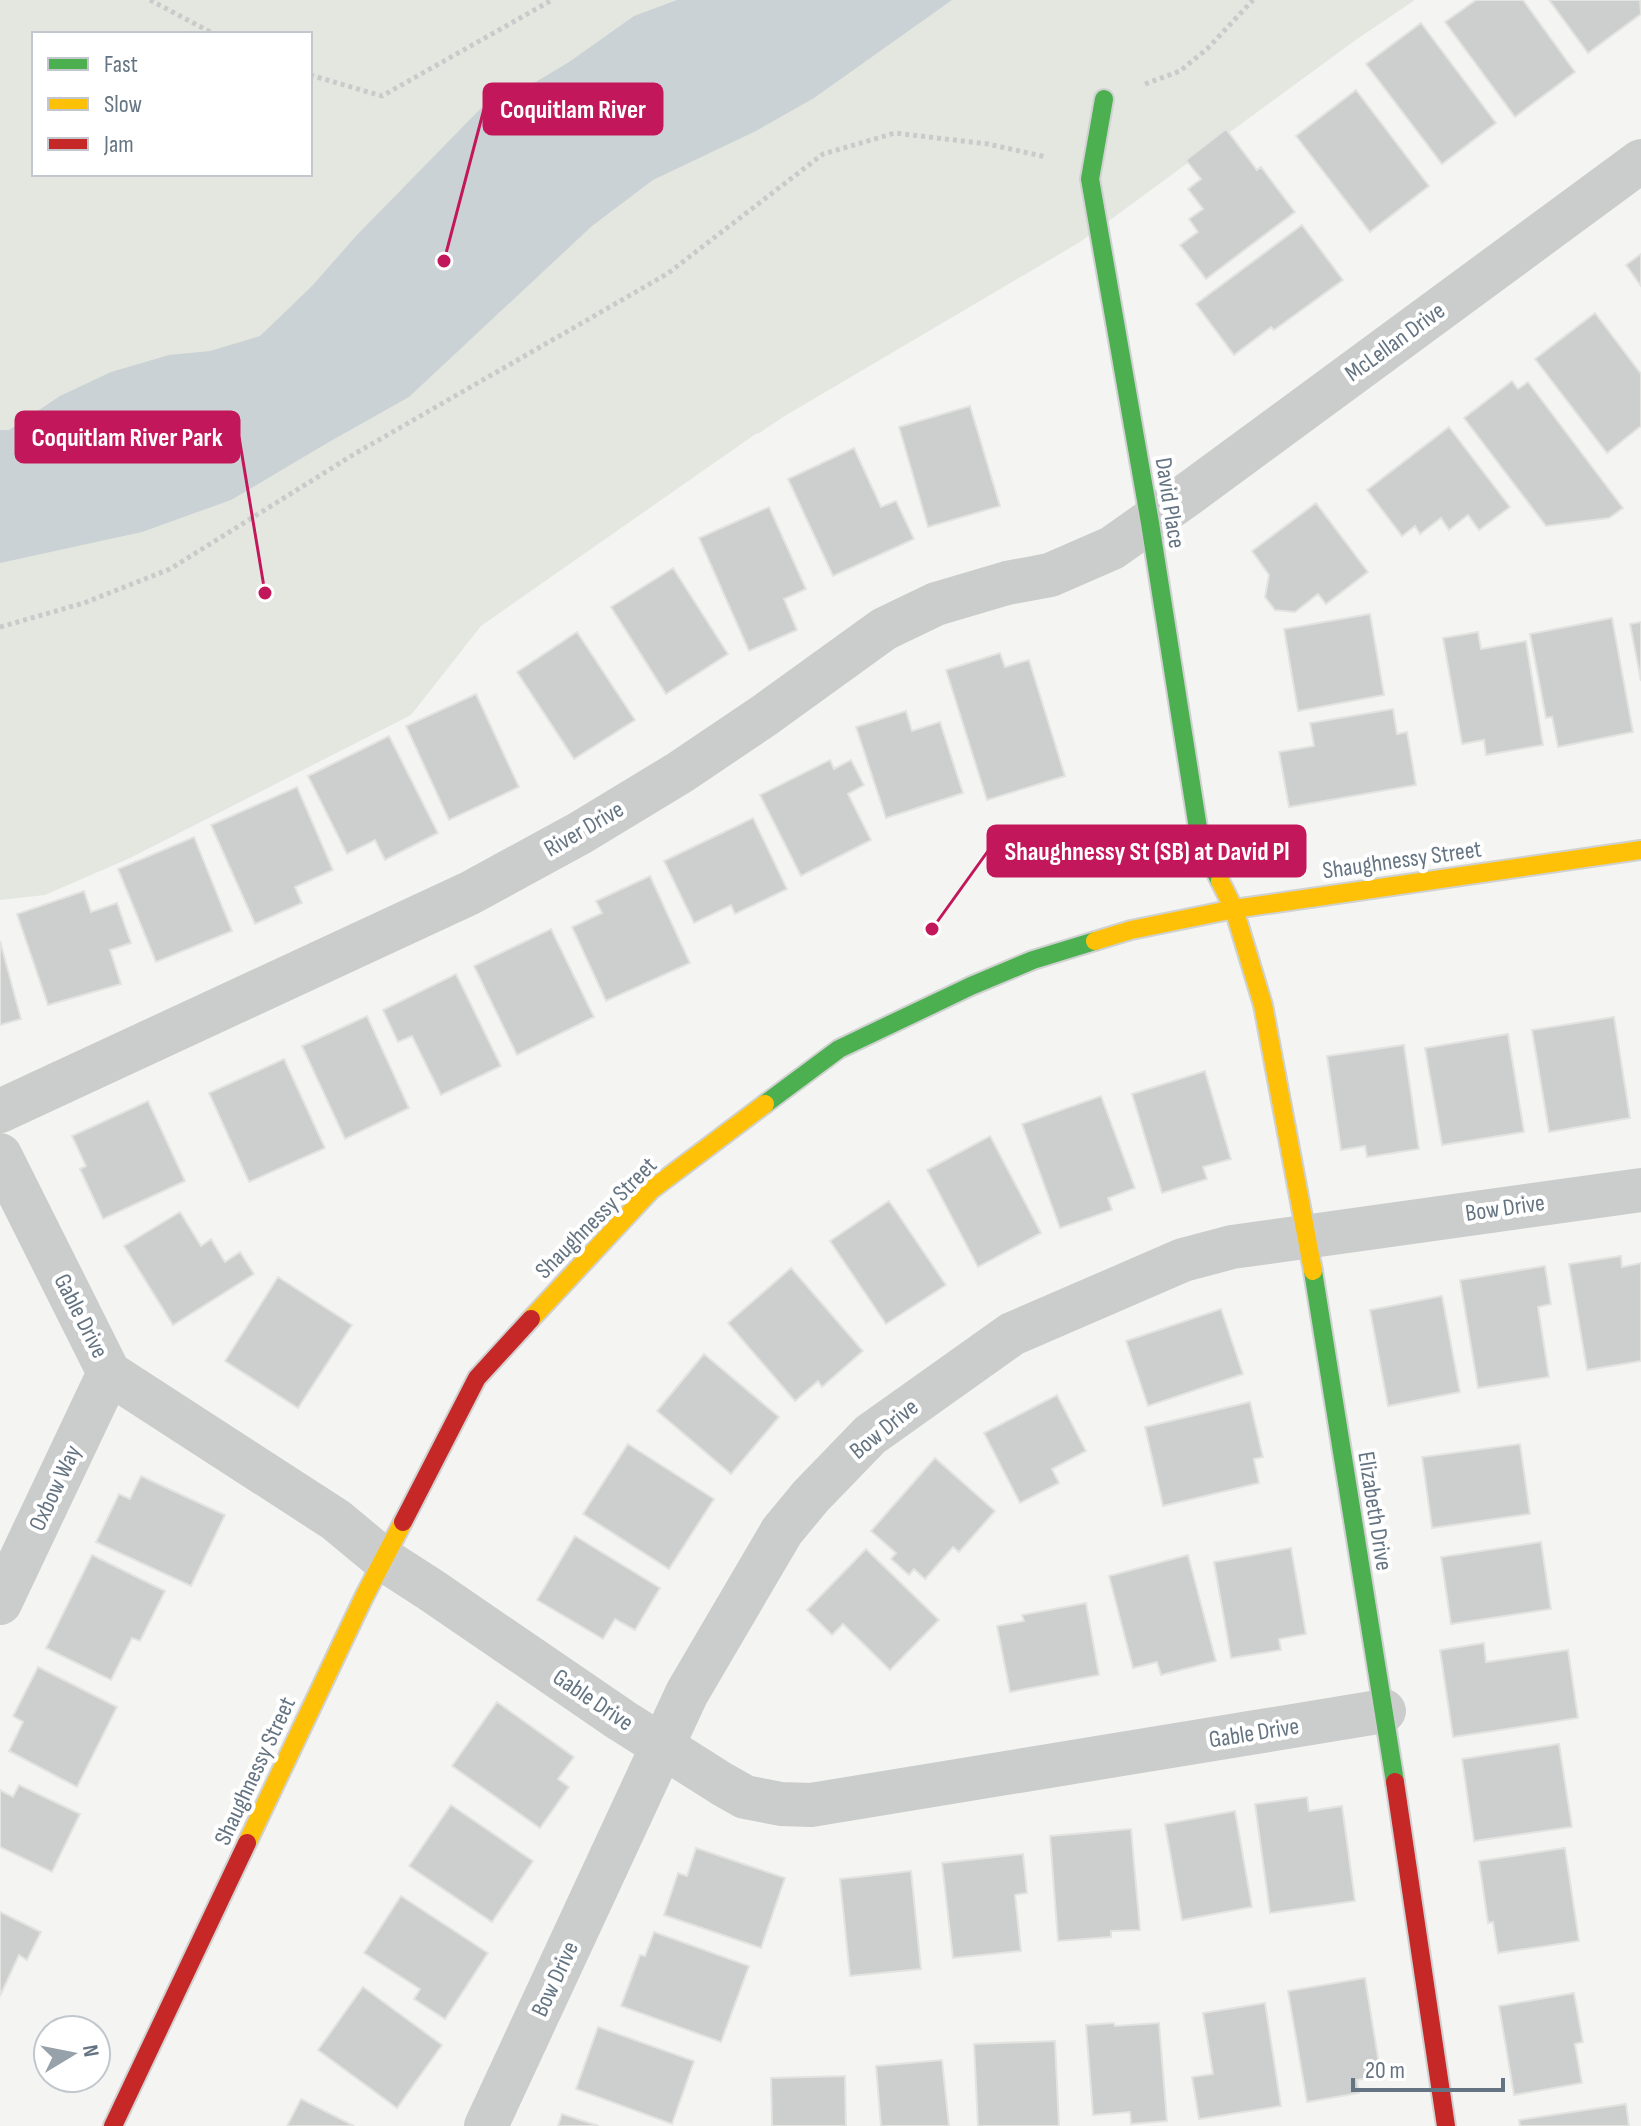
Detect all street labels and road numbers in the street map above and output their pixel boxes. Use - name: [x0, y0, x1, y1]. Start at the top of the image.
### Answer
- street label: McLellan Drive: [1339, 296, 1451, 388]
- street label: David Place: [1149, 456, 1191, 550]
- street label: River Drive: [539, 795, 629, 863]
- street label: Shaughnessy Street: [1321, 834, 1483, 886]
- street label: Shaughnessy Street: [529, 1151, 663, 1285]
- street label: Bow Drive: [1464, 1188, 1546, 1228]
- street label: Gable Drive: [47, 1269, 115, 1363]
- street label: Bow Drive: [844, 1393, 924, 1465]
- street label: Oxbow Way: [23, 1441, 87, 1535]
- street label: Elizabeth Drive: [1351, 1449, 1399, 1573]
- street label: Gable Drive: [547, 1663, 639, 1737]
- street label: Shaughnessy Street: [208, 1692, 302, 1850]
- street label: Gable Drive: [1207, 1712, 1301, 1754]
- street label: Bow Drive: [525, 1937, 585, 2021]

